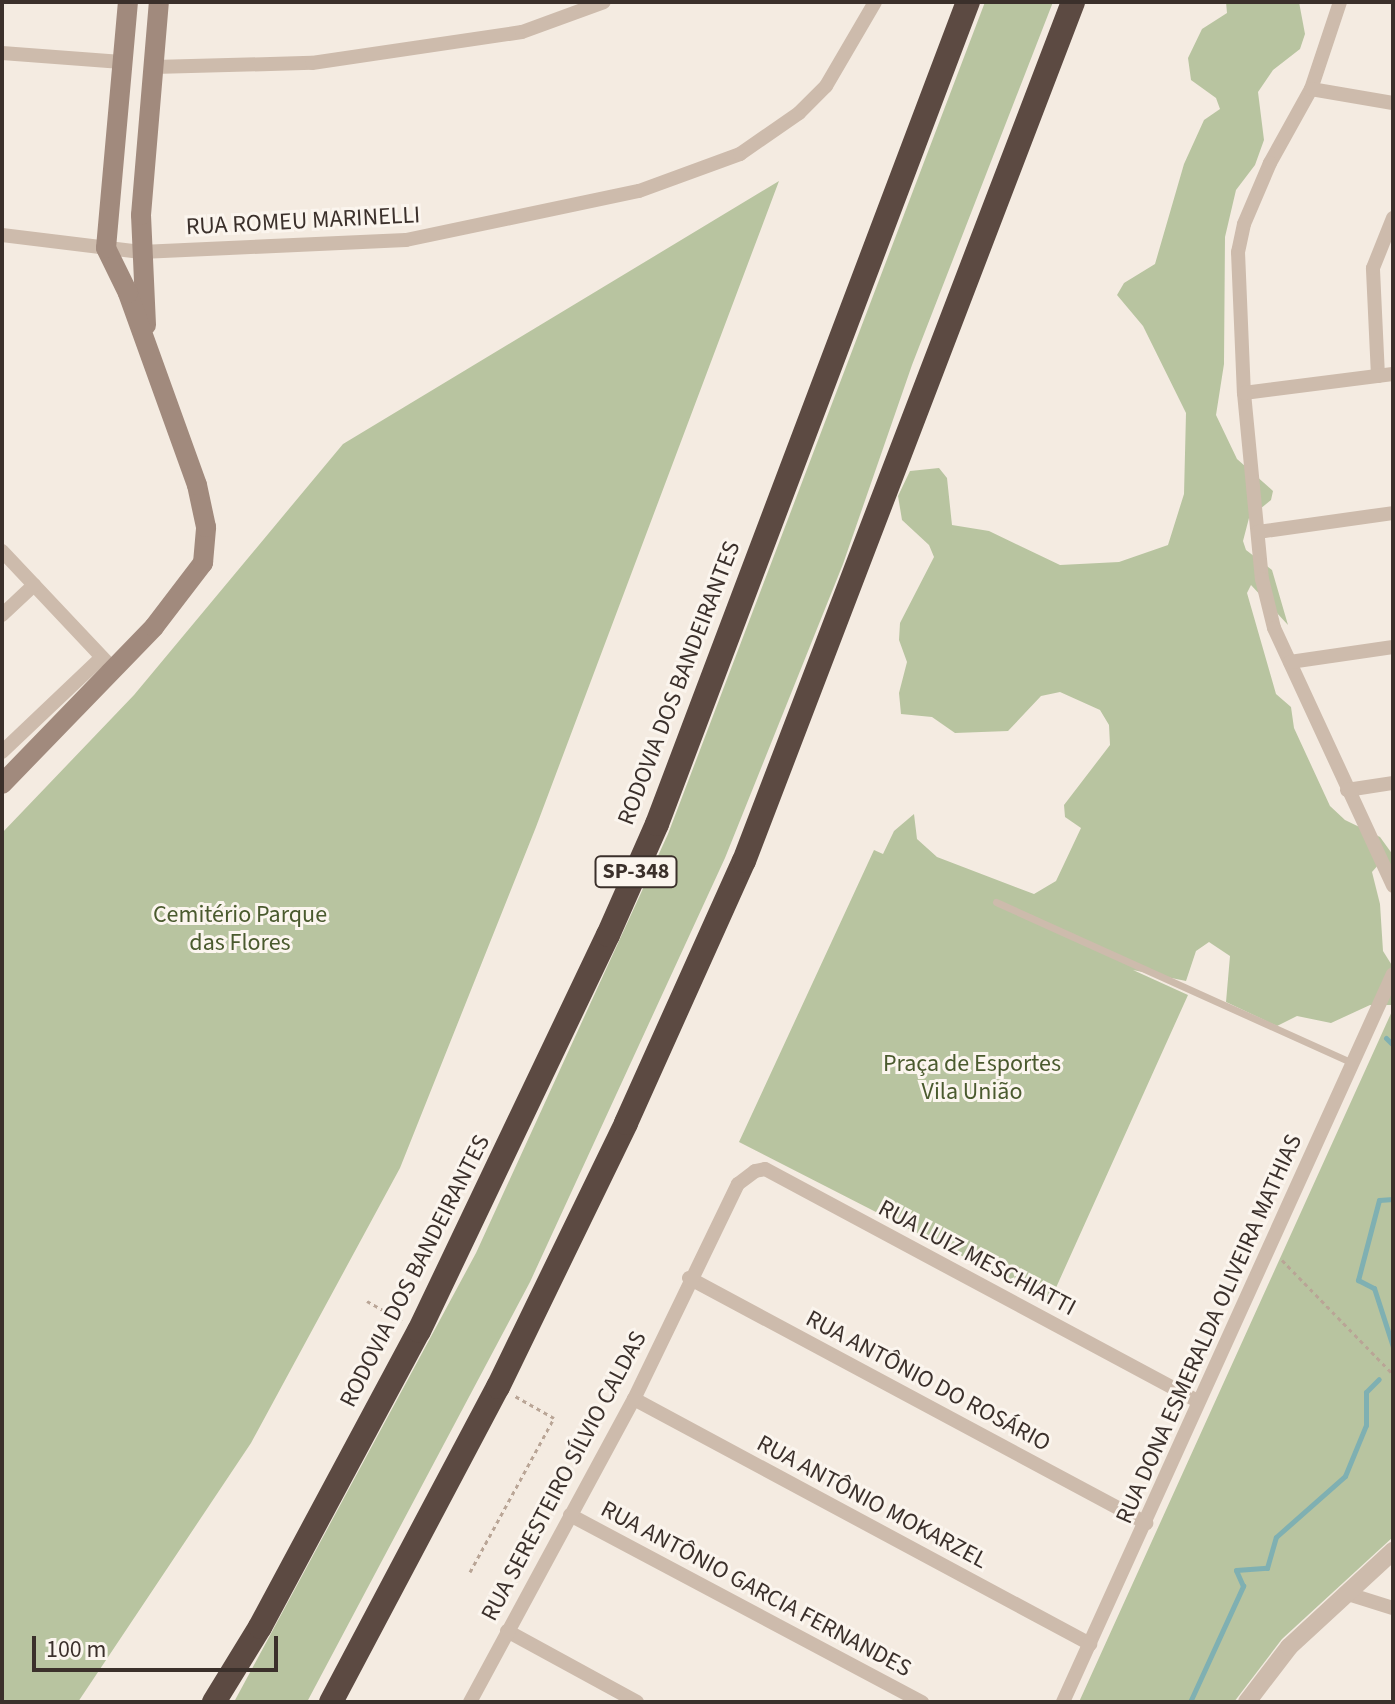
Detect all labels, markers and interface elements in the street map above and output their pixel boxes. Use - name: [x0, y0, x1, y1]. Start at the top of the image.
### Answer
- street label: RUA ROMEU MARINELLI: [185, 200, 421, 242]
- street label: RODOVIA DOS BANDEIRANTES: [611, 537, 747, 829]
- road number: SP-348: [594, 854, 678, 890]
- park label: Cemitério Parque das Flores: [153, 901, 327, 957]
- park label: Praça de Esportes Vila União: [883, 1050, 1061, 1106]
- street label: RODOVIA DOS BANDEIRANTES: [334, 1130, 496, 1412]
- street label: RUA DONA ESMERALDA OLIVEIRA MATHIAS: [1110, 1130, 1308, 1528]
- street label: RUA LUIZ MESCHIATTI: [873, 1194, 1081, 1322]
- street label: RUA ANTÔNIO DO ROSÁRIO: [801, 1304, 1055, 1458]
- street label: RUA SERESTEIRO SÍLVIO CALDAS: [475, 1326, 653, 1626]
- street label: RUA ANTÔNIO MOKARZEL: [752, 1429, 992, 1575]
- street label: RUA ANTÔNIO GARCIA FERNANDES: [596, 1495, 916, 1683]
- scale bar: [36, 1620, 282, 1670]
- text: 100 m: [46, 1632, 106, 1667]

